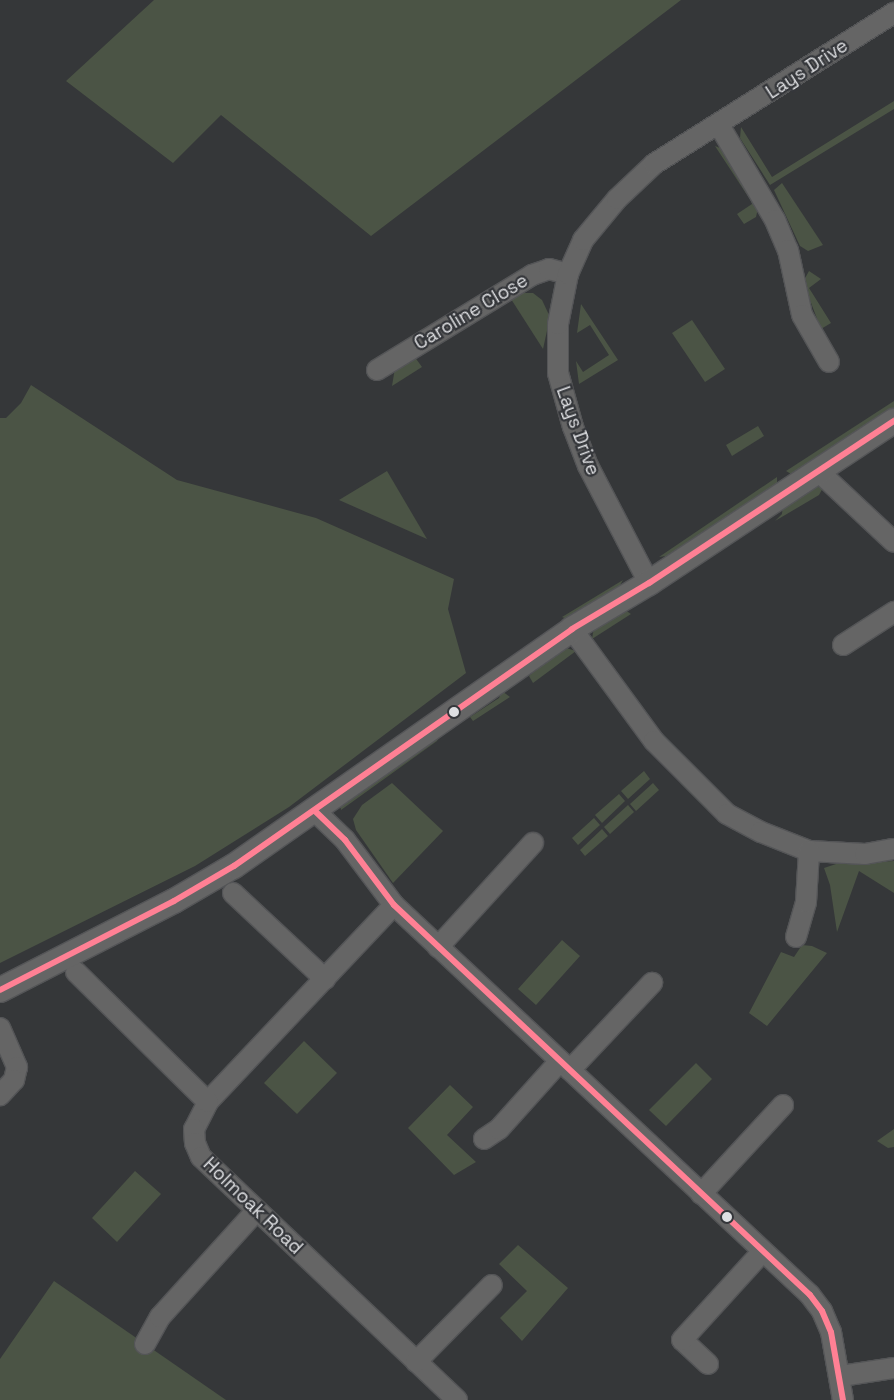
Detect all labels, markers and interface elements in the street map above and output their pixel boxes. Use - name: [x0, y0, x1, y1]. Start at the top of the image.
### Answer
- street label: Lays Drive: [762, 34, 852, 104]
- street label: Caroline Close: [410, 269, 532, 355]
- street label: Lays Drive: [551, 383, 605, 479]
- unlabelled marker: [449, 707, 459, 717]
- street label: Holmoak Road: [198, 1153, 308, 1259]
- unlabelled marker: [722, 1212, 732, 1222]

